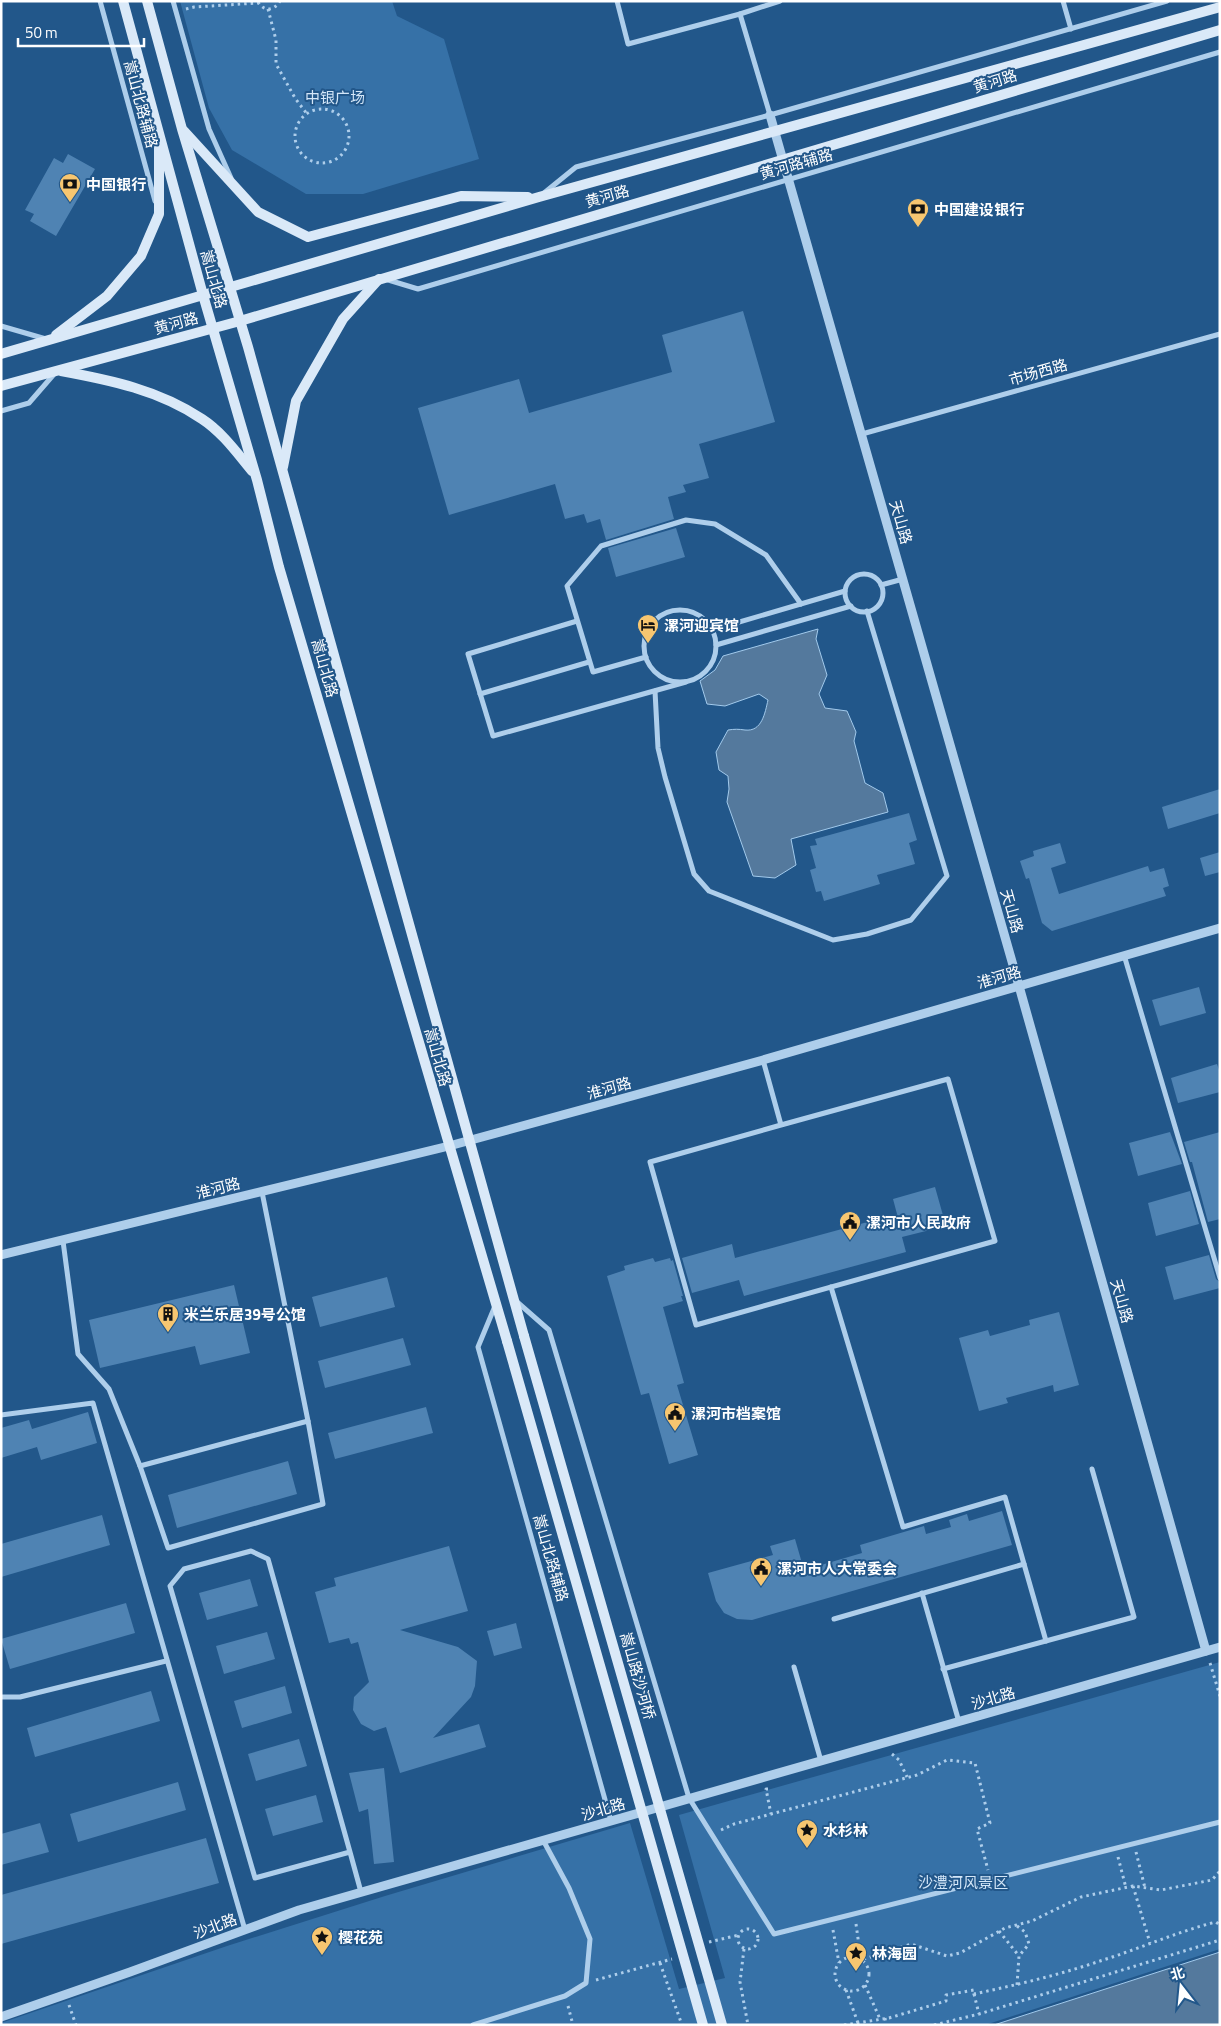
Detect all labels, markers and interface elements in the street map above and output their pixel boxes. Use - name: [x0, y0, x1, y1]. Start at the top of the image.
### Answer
- scale bar: [18, 15, 144, 47]
- text: 50 m: [25, 21, 58, 44]
- street label: 嵩山北路辅路: [118, 58, 164, 150]
- street label: 黄河路: [970, 63, 1020, 99]
- park label: 中银广场: [305, 86, 365, 109]
- street label: 黄河路辅路: [757, 143, 835, 185]
- bank icon: 中国银行: [58, 172, 82, 203]
- place label: 中国银行: [86, 173, 146, 196]
- street label: 黄河路: [582, 179, 632, 213]
- bank icon: 中国建设银行: [906, 197, 930, 228]
- place label: 中国建设银行: [934, 198, 1024, 221]
- street label: 嵩山北路: [195, 247, 233, 311]
- street label: 黄河路: [151, 306, 201, 340]
- street label: 市场西路: [1006, 353, 1070, 391]
- street label: 天山路: [884, 497, 918, 547]
- hotel icon: 漯河迎宾馆: [636, 613, 660, 644]
- place label: 漯河迎宾馆: [664, 614, 739, 637]
- street label: 嵩山北路: [306, 636, 344, 700]
- street label: 天山路: [995, 886, 1029, 936]
- street label: 淮河路: [974, 960, 1024, 994]
- street label: 嵩山北路: [419, 1025, 457, 1089]
- street label: 淮河路: [584, 1071, 634, 1105]
- street label: 淮河路: [193, 1171, 243, 1205]
- public building icon: 漯河市人民政府: [838, 1210, 862, 1241]
- place label: 漯河市人民政府: [866, 1211, 971, 1234]
- street label: 天山路: [1105, 1276, 1139, 1326]
- building icon: 米兰乐居39号公馆: [156, 1302, 180, 1333]
- place label: 米兰乐居39号公馆: [184, 1303, 306, 1326]
- public building icon: 漯河市档案馆: [663, 1401, 687, 1432]
- place label: 漯河市档案馆: [691, 1402, 781, 1425]
- street label: 嵩山北路辅路: [528, 1512, 574, 1604]
- public building icon: 漯河市人大常委会: [749, 1556, 773, 1587]
- place label: 漯河市人大常委会: [777, 1557, 897, 1580]
- street label: 嵩山路沙河桥: [615, 1630, 661, 1722]
- street label: 沙北路: [968, 1681, 1018, 1715]
- street label: 沙北路: [578, 1792, 628, 1826]
- place icon: 水杉林: [795, 1818, 819, 1849]
- place label: 水杉林: [823, 1819, 868, 1842]
- park label: 沙澧河风景区: [918, 1871, 1008, 1894]
- street label: 沙北路: [190, 1907, 240, 1945]
- place icon: 樱花苑: [310, 1925, 334, 1956]
- place label: 樱花苑: [338, 1926, 383, 1949]
- place icon: 林海园: [844, 1941, 868, 1972]
- place label: 林海园: [872, 1942, 917, 1965]
- north arrow: [1156, 1961, 1206, 2011]
- text: 北: [1168, 1961, 1187, 1985]

